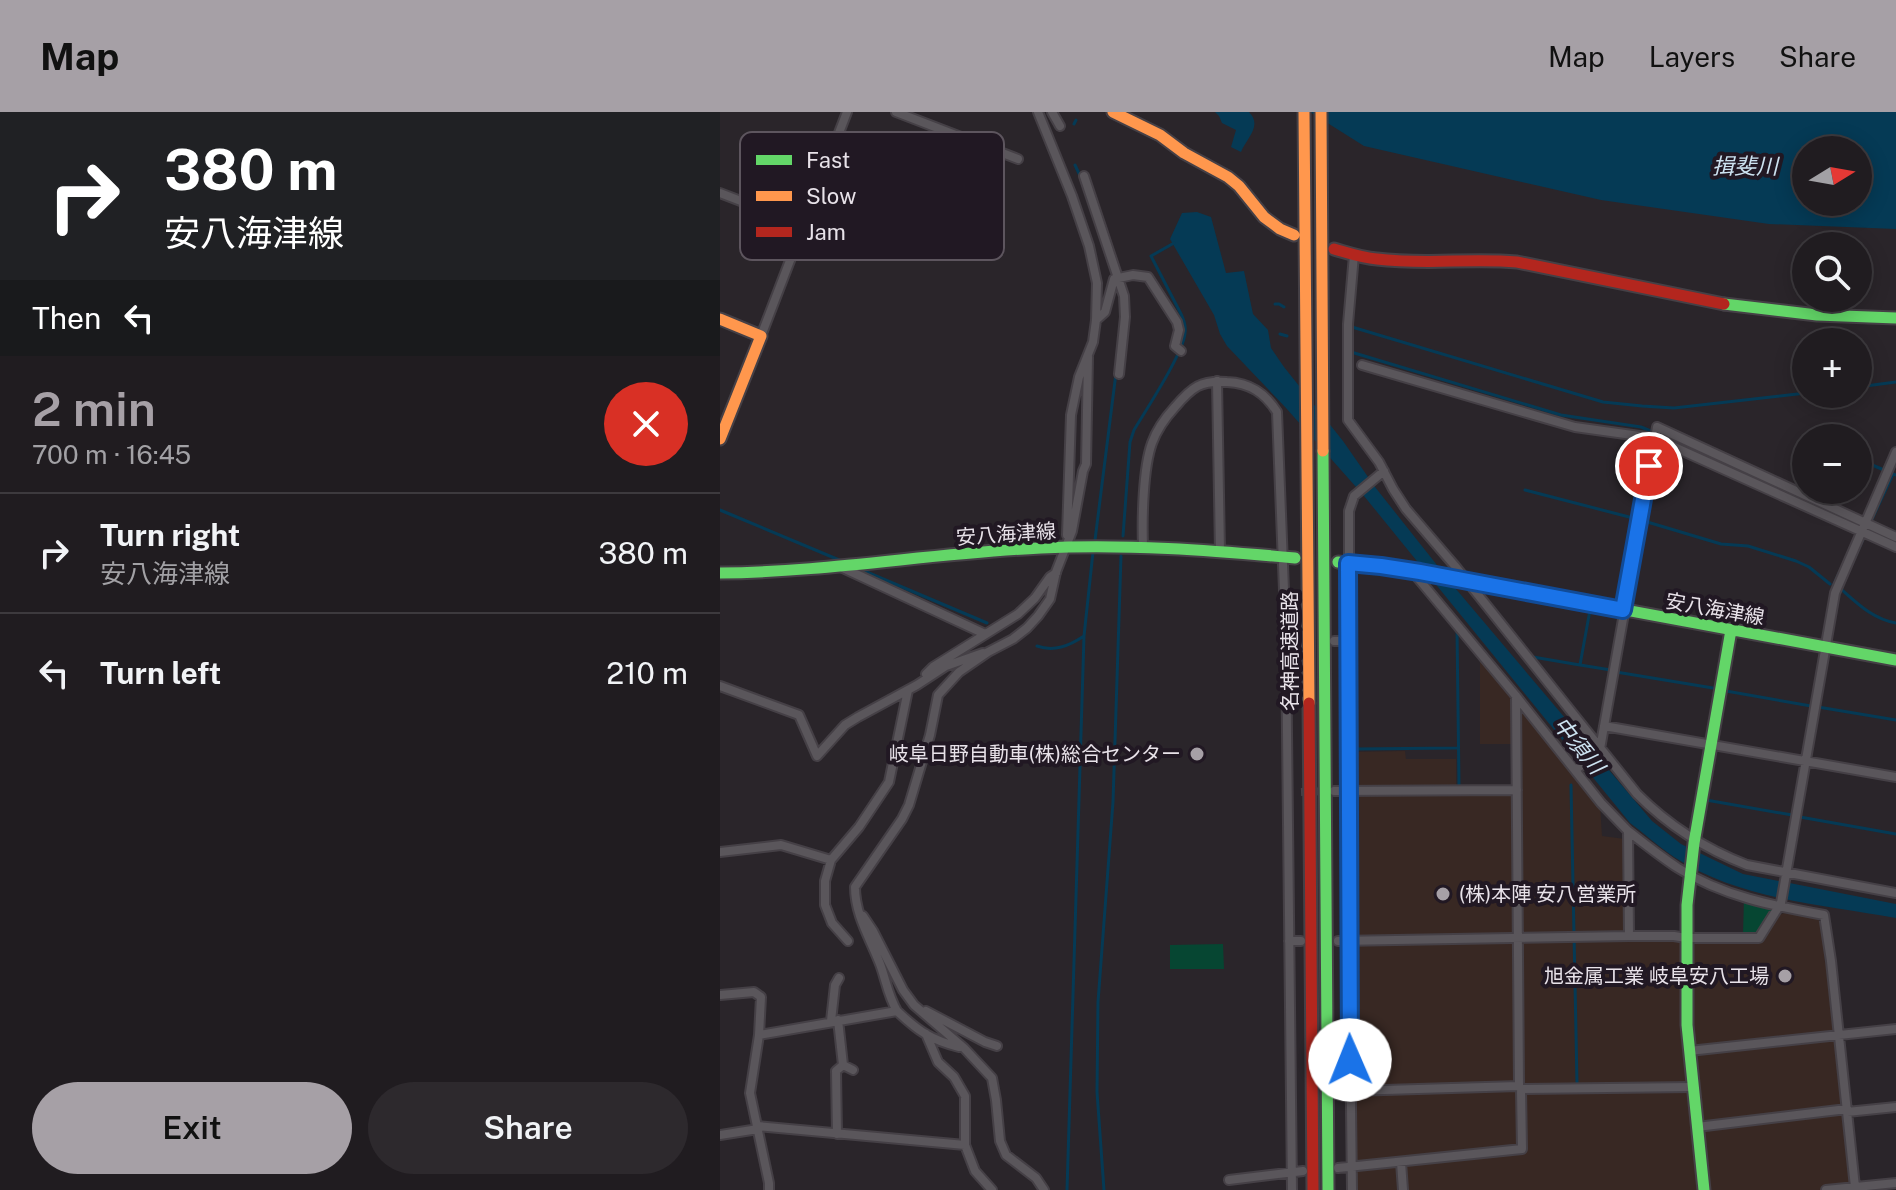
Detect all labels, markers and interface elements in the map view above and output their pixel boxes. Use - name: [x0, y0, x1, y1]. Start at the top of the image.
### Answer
- text: Map: [40, 34, 119, 79]
- text: Map: [1548, 40, 1605, 73]
- text: Layers: [1649, 40, 1735, 73]
- text: Share: [1779, 40, 1856, 73]
- legend: [740, 132, 1004, 260]
- north arrow: [1792, 136, 1872, 216]
- map controls: [1792, 136, 1872, 504]
- text: 380 m: [164, 137, 337, 203]
- icon: right: [32, 144, 136, 248]
- text: Fast: [806, 147, 850, 173]
- water label: 揖斐川: [1712, 153, 1780, 179]
- text: Slow: [806, 183, 856, 209]
- text: 安八海津線: [164, 212, 344, 254]
- text: Jam: [806, 219, 846, 245]
- button: search: [1792, 232, 1872, 312]
- icon: left: [117, 296, 161, 340]
- text: Then: [32, 300, 101, 336]
- button: +: [1792, 328, 1872, 408]
- text: 2 min: [32, 380, 156, 437]
- button: close: [604, 382, 688, 466]
- button: −: [1792, 424, 1872, 504]
- pin: [1615, 432, 1683, 500]
- text: 700 m · 16:45: [32, 439, 191, 470]
- icon: arrive: [1627, 444, 1671, 488]
- text: Turn right: [100, 517, 240, 553]
- street label: 安八海津線: [955, 519, 1057, 549]
- icon: right: [32, 531, 76, 575]
- text: 380 m: [598, 535, 688, 571]
- text: 安八海津線: [100, 558, 230, 589]
- street label: 安八海津線: [1664, 588, 1766, 630]
- street label: 名神高速道路: [1278, 591, 1302, 711]
- icon: left: [32, 651, 76, 695]
- text: Turn left: [100, 655, 221, 691]
- text: 210 m: [606, 655, 688, 691]
- water label: 中須川: [1548, 711, 1611, 780]
- place label: 岐阜日野自動車(株)総合センター: [889, 742, 1181, 766]
- marker: 岐阜日野自動車(株)総合センター: [1188, 745, 1206, 763]
- place label: (株)本陣 安八営業所: [1459, 882, 1636, 906]
- marker: (株)本陣 安八営業所: [1434, 885, 1452, 903]
- place label: 旭金属工業 岐阜安八工場: [1544, 964, 1769, 988]
- marker: 旭金属工業 岐阜安八工場: [1776, 967, 1794, 985]
- position arrow: [1308, 1018, 1392, 1102]
- button: Exit: [32, 1082, 352, 1174]
- button: Share: [368, 1082, 688, 1174]

